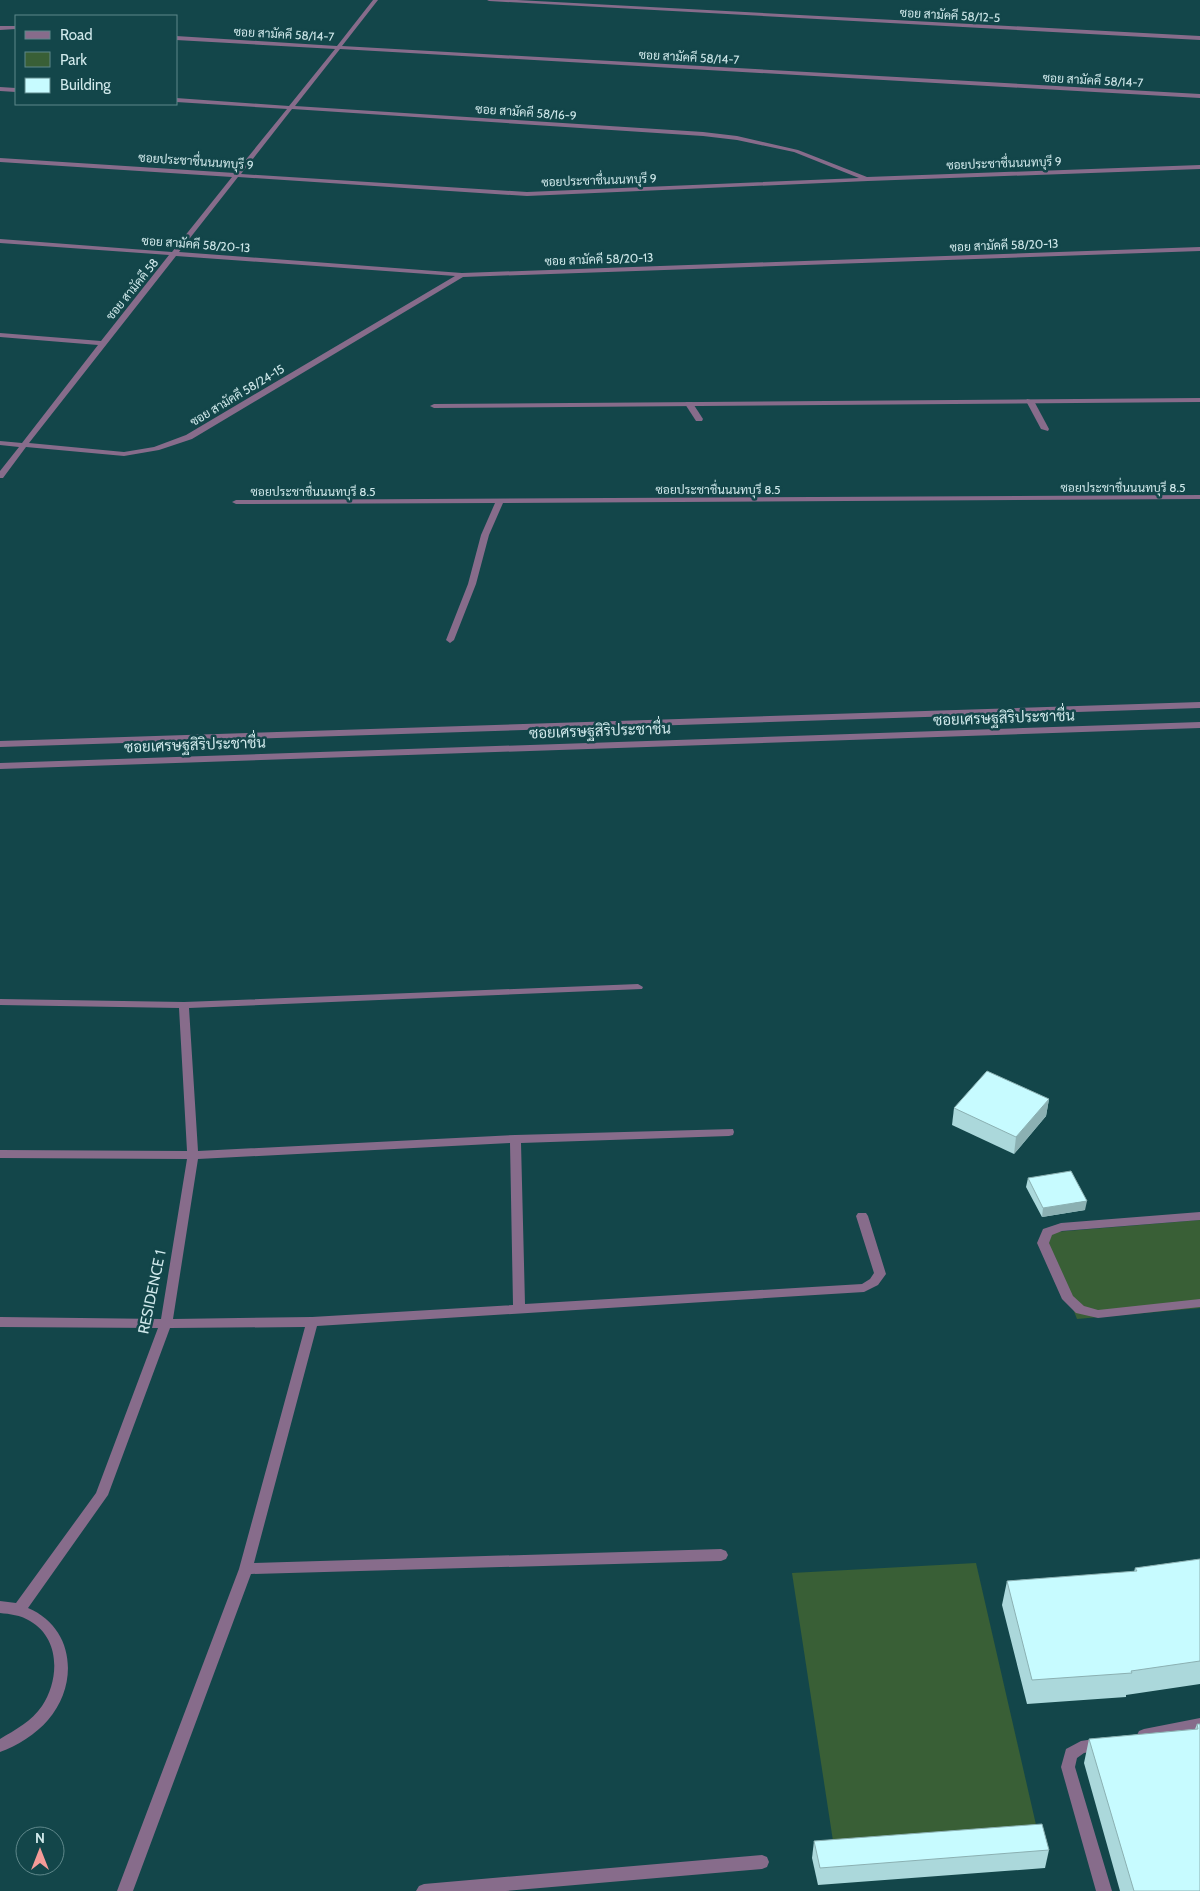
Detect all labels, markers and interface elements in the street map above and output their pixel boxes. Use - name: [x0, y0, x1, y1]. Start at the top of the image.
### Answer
- street label: ซอย สามัคคี 58/12-5: [899, 5, 1001, 25]
- legend: [15, 15, 178, 105]
- street label: ซอย สามัคคี 58/14-7: [233, 24, 335, 44]
- text: Road: [60, 26, 93, 44]
- street label: ซอย สามัคคี 58/14-7: [638, 47, 740, 67]
- text: Park: [60, 51, 87, 69]
- street label: ซอย สามัคคี 58/14-7: [1042, 70, 1144, 90]
- text: Building: [60, 76, 111, 94]
- street label: ซอย สามัคคี 58/16-9: [475, 101, 577, 123]
- street label: ซอยประชาชื่นนนทบุรี 9: [138, 146, 255, 175]
- street label: ซอยประชาชื่นนนทบุรี 9: [946, 150, 1062, 175]
- street label: ซอยประชาชื่นนนทบุรี 9: [541, 167, 657, 192]
- street label: ซอย สามัคคี 58/20-13: [141, 233, 251, 255]
- street label: ซอย สามัคคี 58/20-13: [949, 236, 1059, 254]
- street label: ซอย สามัคคี 58/20-13: [544, 250, 654, 268]
- street label: ซอย สามัคคี 58: [103, 255, 161, 323]
- street label: ซอย สามัคคี 58/24-15: [187, 361, 287, 429]
- street label: ซอยประชาชื่นนนทบุรี 8.5: [1060, 477, 1186, 497]
- street label: ซอยประชาชื่นนนทบุรี 8.5: [655, 479, 781, 499]
- street label: ซอยประชาชื่นนนทบุรี 8.5: [250, 481, 376, 501]
- street label: ซอยเศรษฐสิริประชาชื่น: [933, 701, 1075, 730]
- street label: ซอยเศรษฐสิริประชาชื่น: [529, 714, 671, 743]
- street label: ซอยเศรษฐสิริประชาชื่น: [124, 728, 266, 757]
- street label: RESIDENCE 1: [134, 1248, 170, 1336]
- north arrow: [15, 1826, 65, 1876]
- text: N: [35, 1829, 45, 1847]

